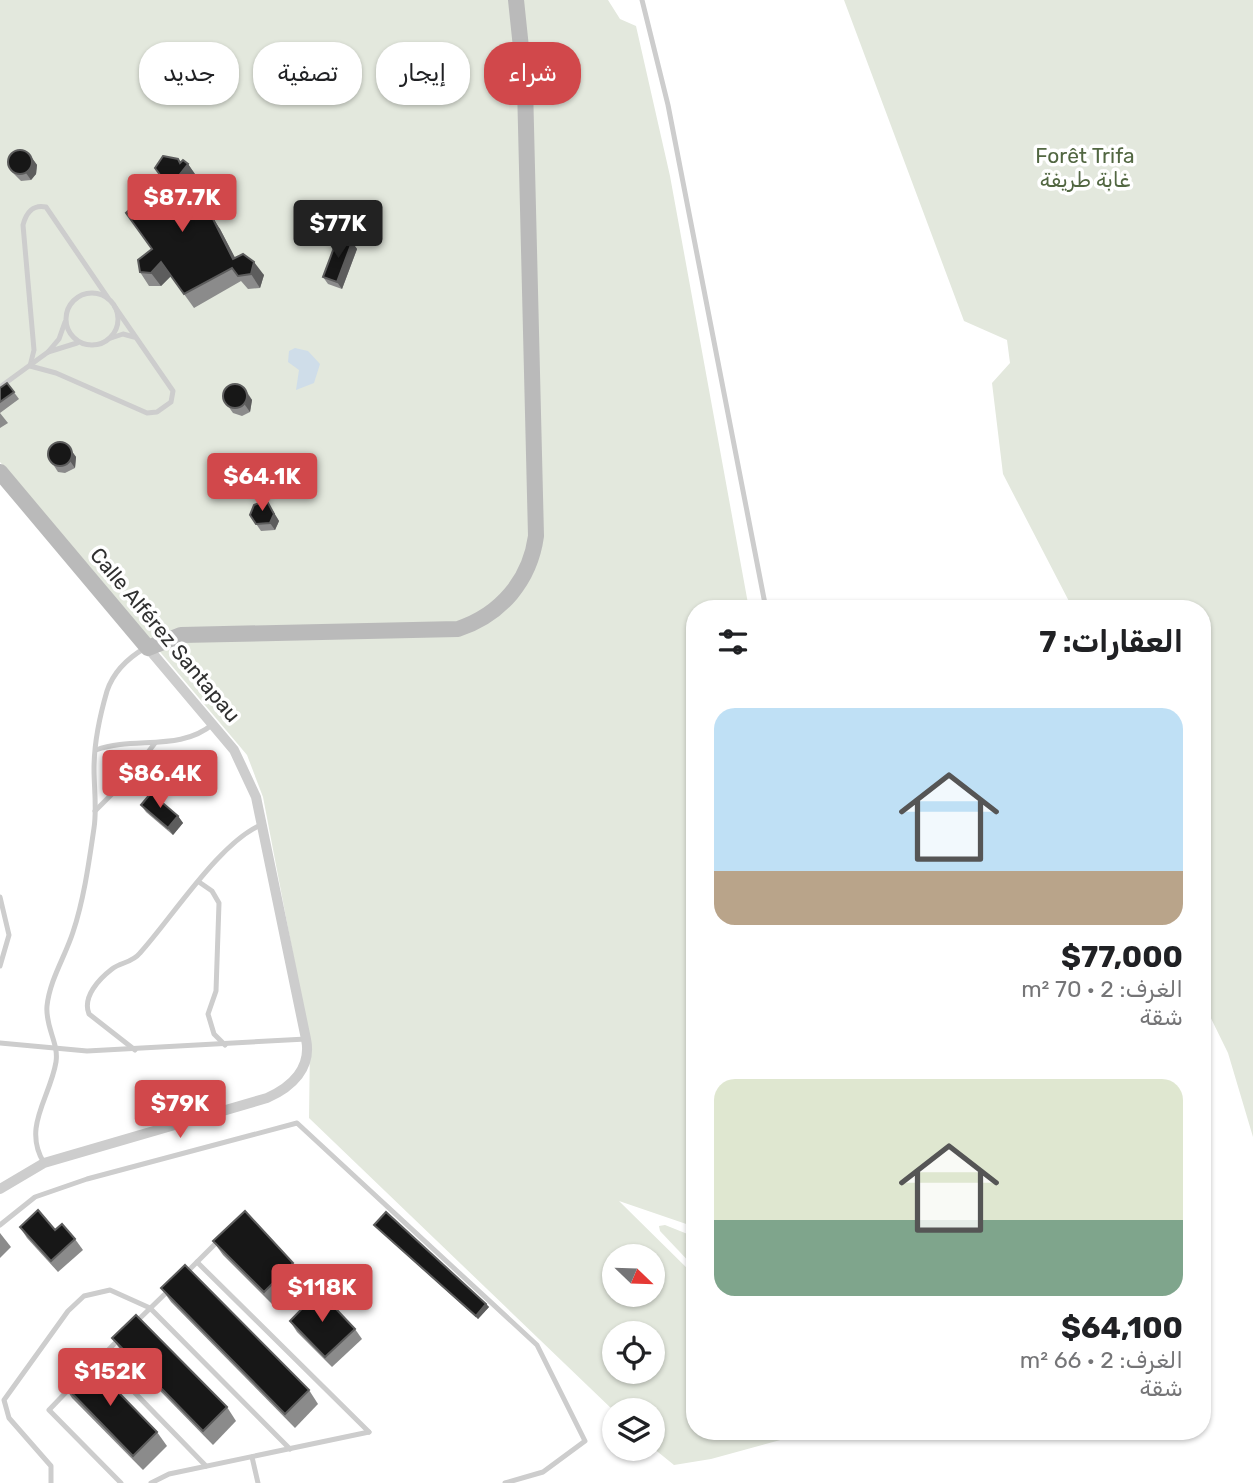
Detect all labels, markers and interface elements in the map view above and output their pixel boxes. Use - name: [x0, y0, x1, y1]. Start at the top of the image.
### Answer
- chip: جديد: [139, 42, 239, 105]
- chip: تصفية: [253, 42, 362, 105]
- chip: إيجار: [376, 42, 470, 105]
- chip: شراء: [484, 42, 581, 105]
- park label: Forêt Trifa غابة طريفة: [1035, 143, 1135, 192]
- pin: $87.7K: [125, 174, 239, 234]
- text: $87.7K: [143, 183, 221, 211]
- pin: $77K: [297, 201, 379, 260]
- text: $77K: [310, 209, 366, 237]
- pin: $64.1K: [205, 454, 319, 513]
- text: $64.1K: [223, 462, 301, 490]
- street label: Calle Alférez Santapau: [85, 542, 246, 727]
- icon: filters: [714, 623, 752, 661]
- text: العقارات: 7: [1039, 624, 1183, 660]
- pin: $86.4K: [103, 750, 217, 810]
- icon: home: [886, 754, 1012, 880]
- text: $86.4K: [118, 759, 202, 787]
- text: $77,000: [1061, 939, 1183, 975]
- text: الغرف: 2 · 70 m²: [1021, 975, 1183, 1003]
- text: شقة: [1139, 1003, 1183, 1031]
- pin: $79K: [139, 1080, 221, 1140]
- text: $79K: [151, 1089, 209, 1117]
- icon: home: [886, 1125, 1012, 1251]
- north arrow: [602, 1244, 665, 1307]
- map controls: [602, 1244, 665, 1461]
- pin: $118K: [273, 1264, 371, 1324]
- text: $118K: [287, 1273, 357, 1301]
- text: $64,100: [1061, 1310, 1183, 1346]
- button: locate: [602, 1321, 665, 1384]
- text: الغرف: 2 · 66 m²: [1020, 1346, 1183, 1374]
- pin: $152K: [61, 1348, 159, 1408]
- text: $152K: [74, 1357, 146, 1385]
- text: شقة: [1139, 1374, 1183, 1402]
- button: layers: [602, 1398, 665, 1461]

